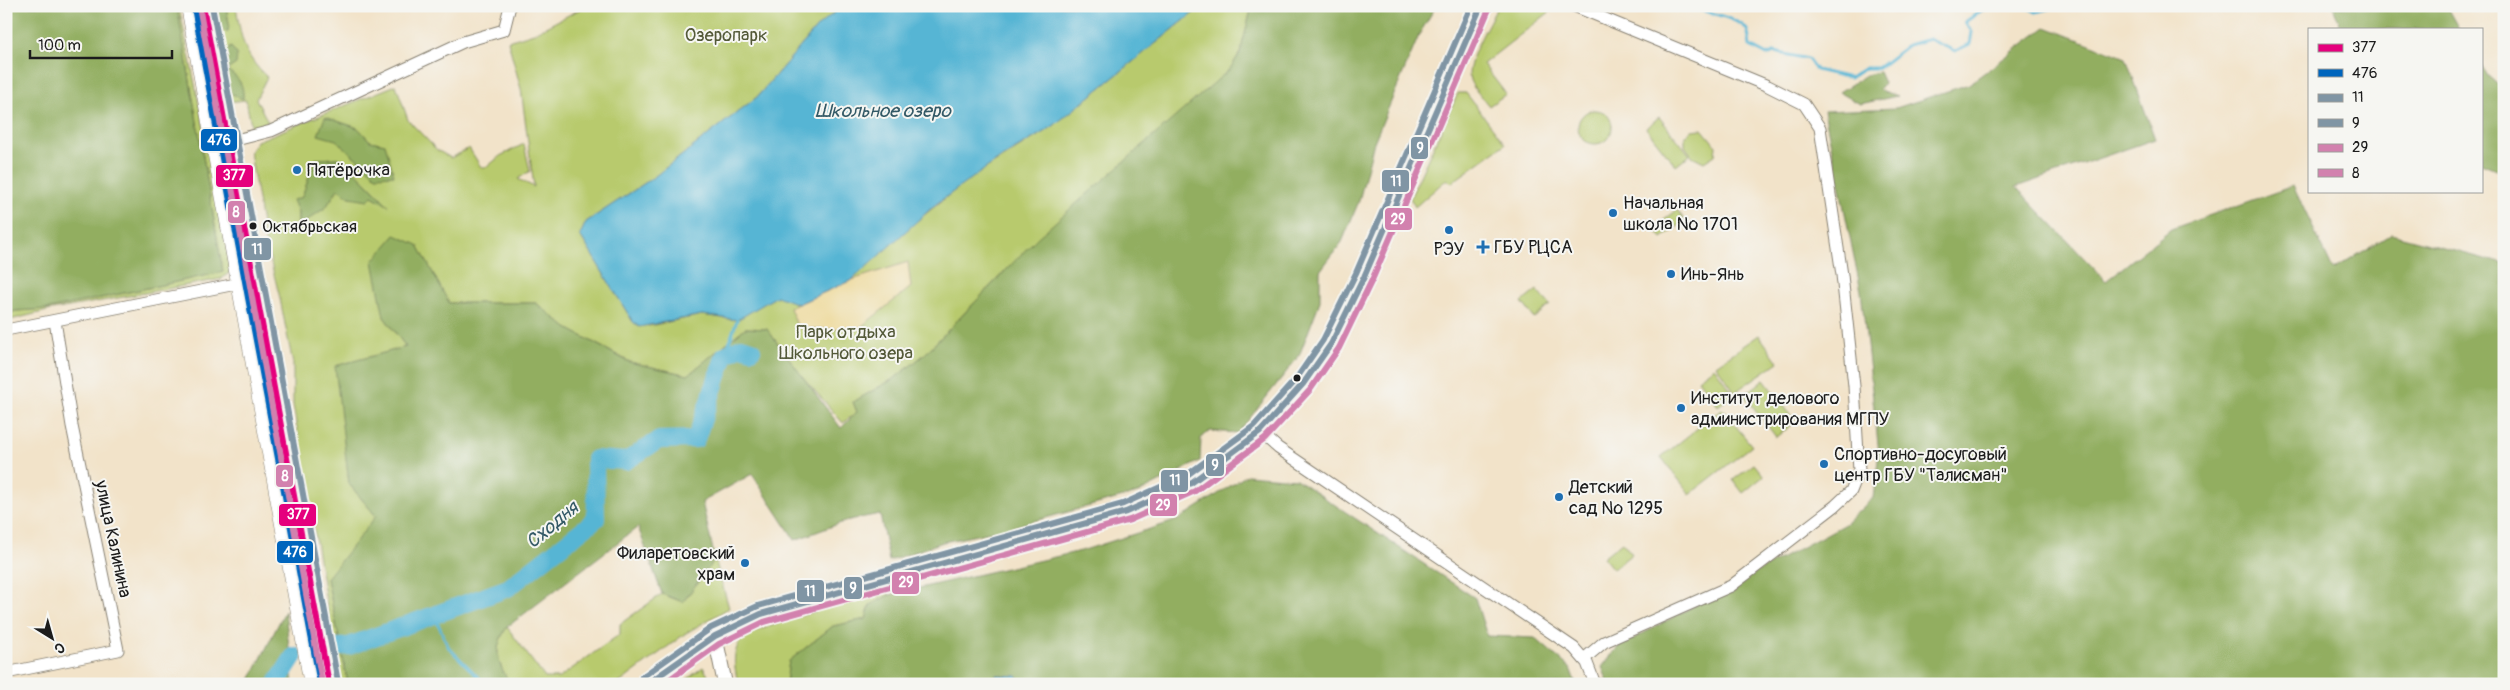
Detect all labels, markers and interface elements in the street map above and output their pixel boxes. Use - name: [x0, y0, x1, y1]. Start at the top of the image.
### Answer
- park label: Озеропарк: [685, 24, 767, 47]
- scale bar: [30, 28, 172, 60]
- legend: [2308, 28, 2482, 192]
- text: 100 m: [38, 36, 81, 55]
- text: 377: [2352, 38, 2376, 57]
- text: 476: [2352, 64, 2377, 83]
- text: 11: [2352, 88, 2364, 107]
- water label: Школьное озеро: [815, 99, 952, 123]
- text: 9: [2352, 114, 2360, 133]
- line badge: 476: [200, 128, 238, 152]
- text: 476: [207, 132, 231, 149]
- line badge: 9: [1410, 136, 1429, 160]
- text: 29: [2352, 138, 2368, 157]
- text: 9: [1416, 140, 1424, 157]
- place label: Пятёрочка: [307, 159, 390, 182]
- line badge: 377: [215, 164, 254, 188]
- marker: Пятёрочка: [291, 164, 303, 176]
- text: 8: [2352, 164, 2360, 183]
- text: 377: [223, 167, 246, 184]
- line badge: 11: [1381, 169, 1410, 193]
- text: 11: [1391, 173, 1401, 190]
- place label: Начальная школа № 1701: [1623, 192, 1738, 236]
- line badge: 8: [227, 200, 246, 224]
- text: 8: [232, 204, 240, 221]
- line badge: 29: [1384, 207, 1413, 231]
- marker: Начальная школа № 1701: [1607, 207, 1619, 219]
- text: 29: [1390, 211, 1406, 228]
- place label: Октябрьская: [262, 216, 357, 237]
- marker: Октябрьская: [248, 221, 258, 231]
- marker: РЭУ: [1443, 224, 1455, 236]
- place label: ГБУ РЦСА: [1494, 236, 1573, 259]
- line badge: 11: [243, 237, 272, 261]
- place label: РЭУ: [1434, 238, 1464, 261]
- marker: ГБУ РЦСА: [1476, 240, 1490, 254]
- text: 11: [252, 241, 262, 258]
- place label: Инь-Янь: [1681, 263, 1744, 286]
- marker: Инь-Янь: [1665, 268, 1677, 280]
- park label: Парк отдыха Школьного озера: [779, 321, 913, 365]
- unlabelled marker: [1292, 373, 1302, 383]
- place label: Институт делового администрирования МГПУ: [1691, 387, 1889, 431]
- marker: Институт делового администрирования МГПУ: [1675, 402, 1687, 414]
- place label: Спортивно-досуговый центр ГБУ "Талисман": [1834, 443, 2008, 487]
- line badge: 9: [1205, 453, 1225, 477]
- text: 9: [1211, 457, 1219, 474]
- marker: Спортивно-досуговый центр ГБУ "Талисман": [1818, 458, 1830, 470]
- line badge: 8: [275, 464, 294, 488]
- text: 8: [281, 468, 289, 485]
- line badge: 11: [1160, 469, 1189, 493]
- text: 11: [1170, 472, 1180, 489]
- place label: Детский сад № 1295: [1568, 476, 1663, 520]
- street label: улица Калинина: [89, 477, 137, 600]
- marker: Детский сад № 1295: [1553, 491, 1565, 503]
- line badge: 29: [1149, 493, 1178, 517]
- water label: Сходня: [521, 495, 585, 554]
- text: 29: [1155, 497, 1171, 514]
- line badge: 377: [278, 503, 317, 527]
- text: 377: [287, 506, 310, 523]
- line badge: 476: [276, 540, 314, 564]
- place label: Филаретовский храм: [617, 542, 735, 586]
- text: 476: [283, 544, 307, 561]
- marker: Филаретовский храм: [739, 557, 751, 569]
- line badge: 29: [891, 571, 920, 595]
- text: 29: [898, 574, 914, 591]
- line badge: 9: [843, 576, 863, 600]
- line badge: 11: [796, 579, 825, 603]
- text: 9: [849, 580, 857, 597]
- text: 11: [805, 583, 815, 600]
- north arrow: [28, 612, 78, 662]
- text: С: [51, 639, 68, 658]

